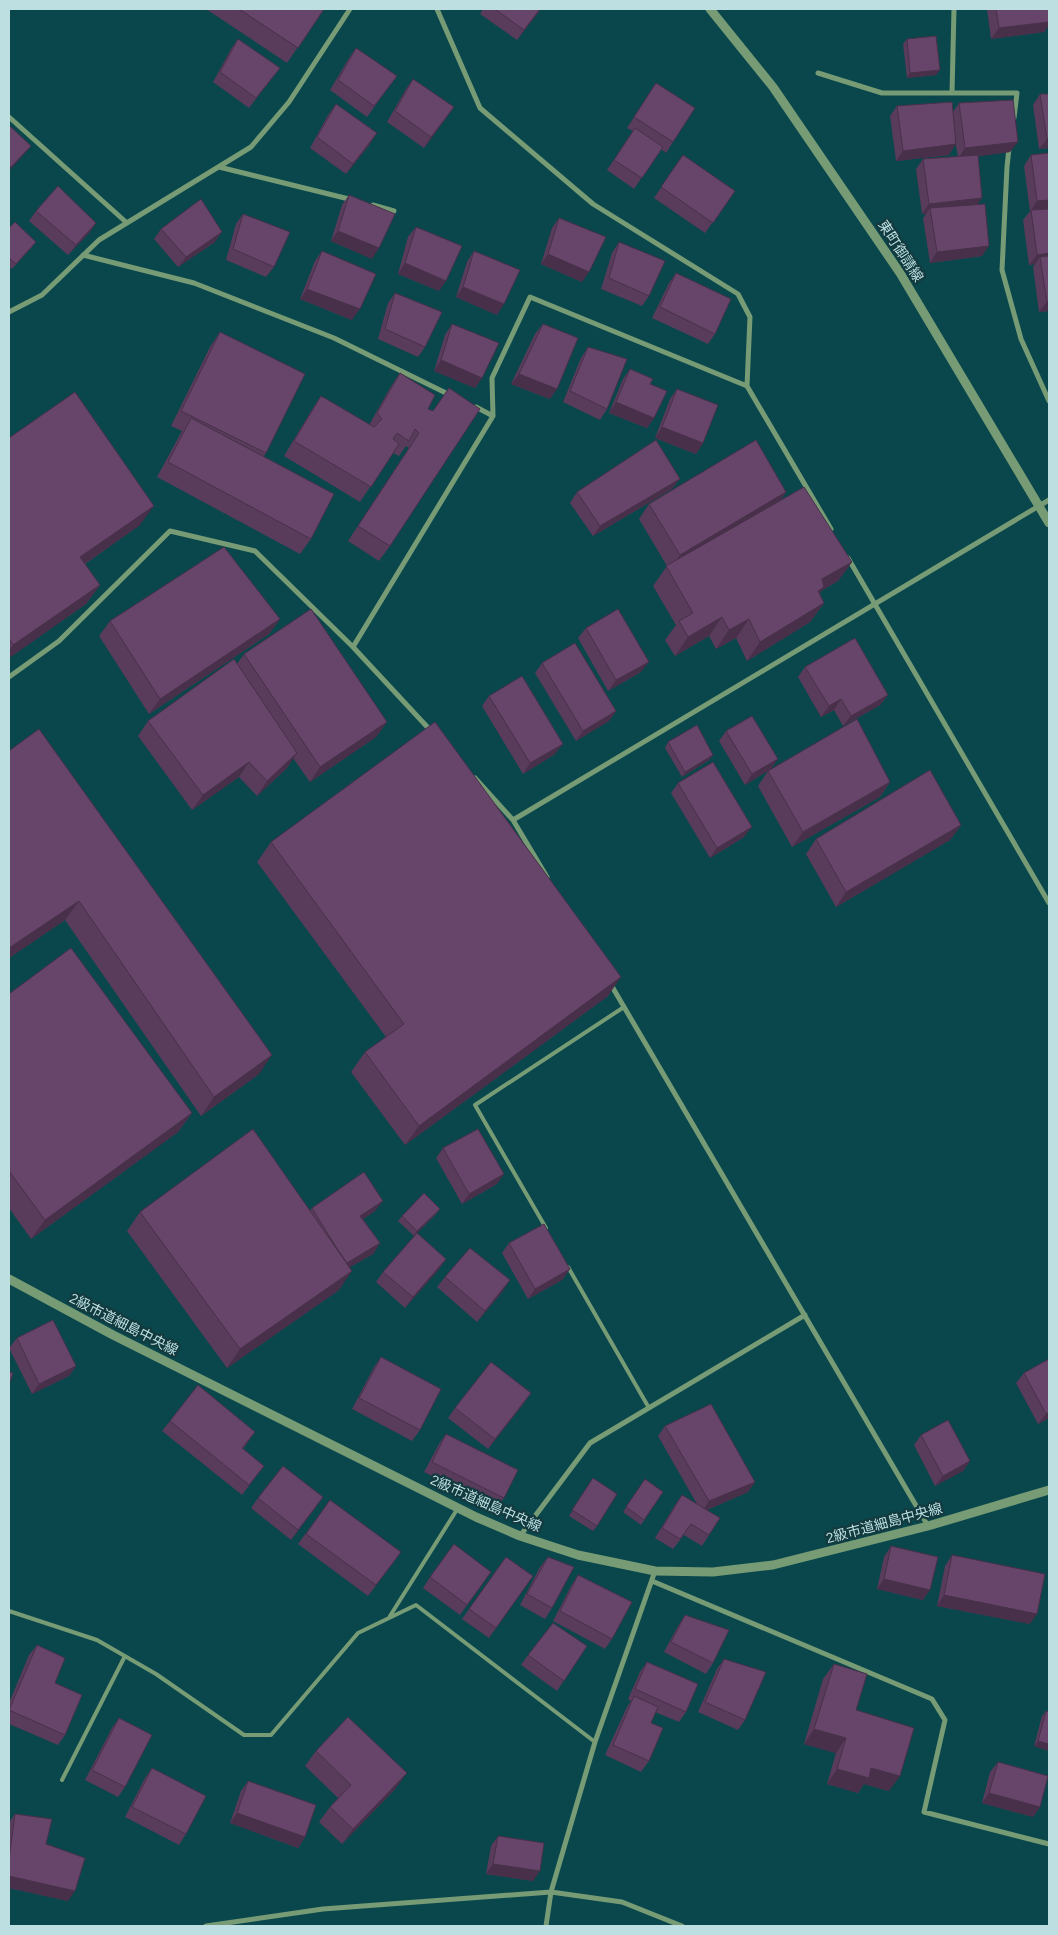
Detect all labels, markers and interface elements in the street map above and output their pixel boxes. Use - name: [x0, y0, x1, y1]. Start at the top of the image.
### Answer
- street label: 東町御請線: [875, 217, 927, 285]
- street label: 2級市道細島中央線: [67, 1290, 181, 1358]
- street label: 2級市道細島中央線: [428, 1471, 544, 1535]
- street label: 2級市道細島中央線: [824, 1500, 944, 1546]

